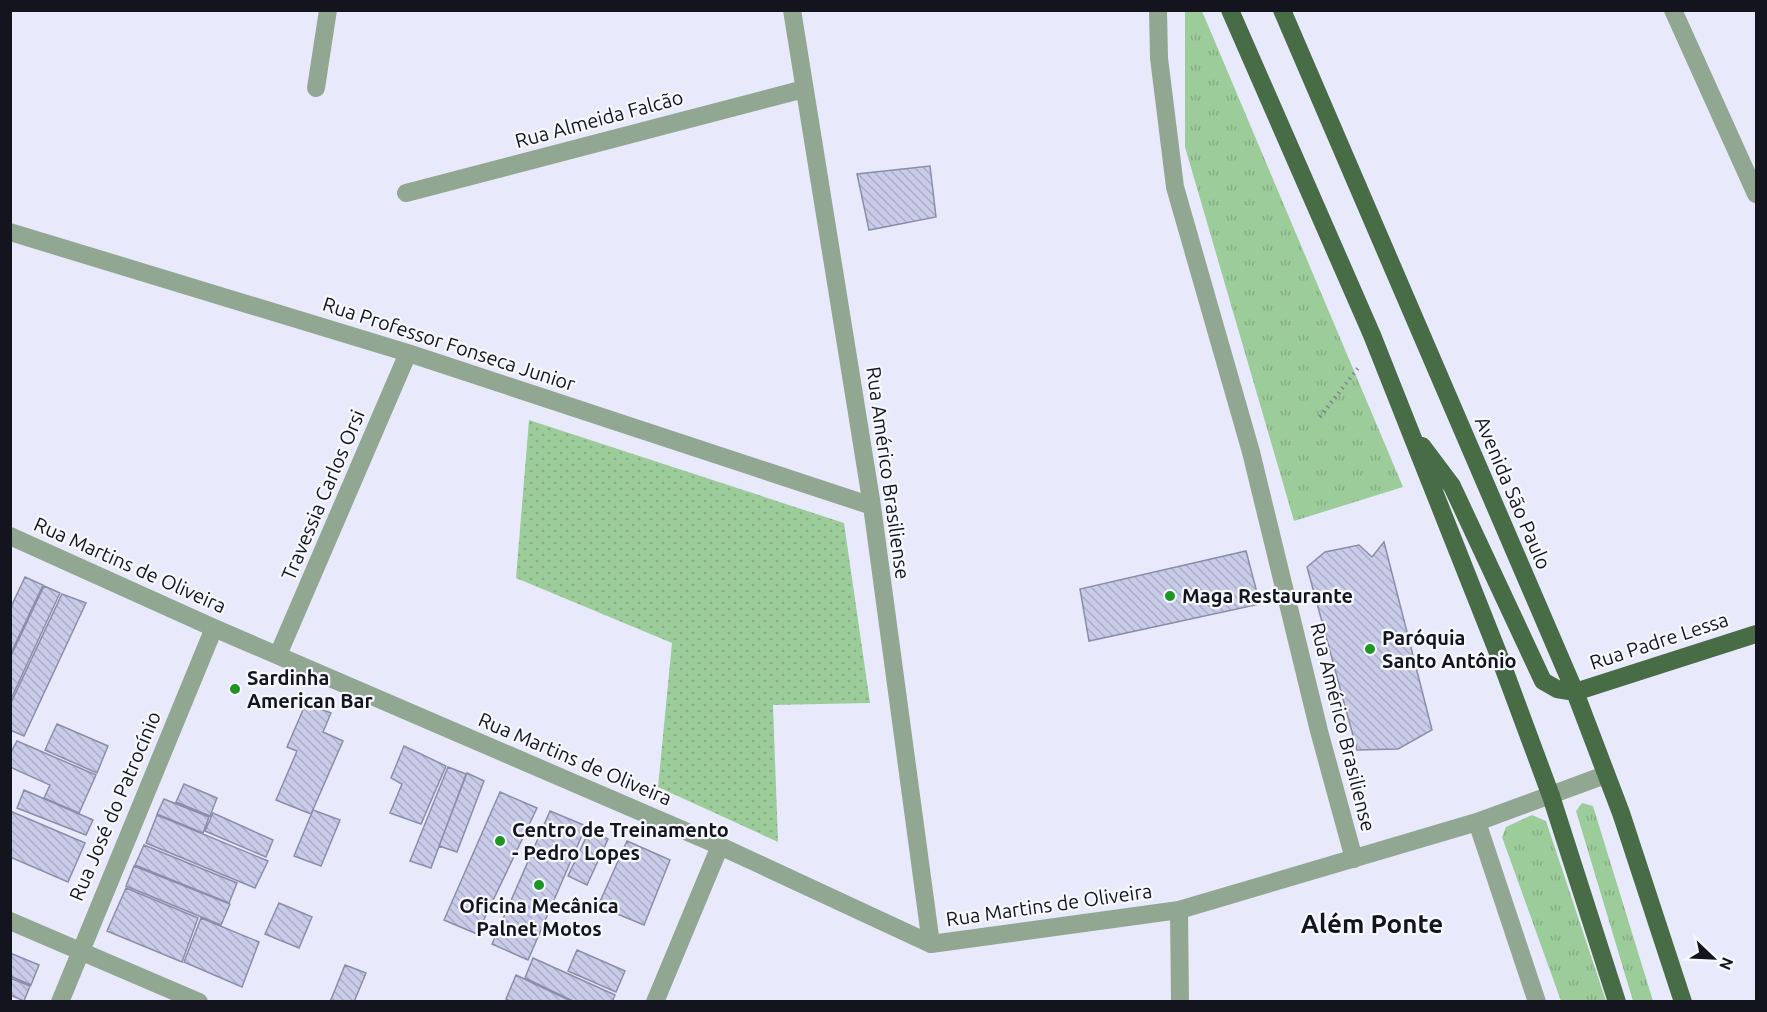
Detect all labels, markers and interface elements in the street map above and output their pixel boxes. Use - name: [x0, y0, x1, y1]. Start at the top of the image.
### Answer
- street label: Rua Almeida Falcão: [512, 85, 685, 152]
- street label: Rua Professor Fonseca Junior: [320, 292, 579, 395]
- street label: Rua Américo Brasiliense: [862, 365, 915, 581]
- street label: Travessia Carlos Orsi: [276, 406, 369, 584]
- street label: Avenida São Paulo: [1471, 413, 1556, 573]
- street label: Rua Martins de Oliveira: [31, 512, 230, 617]
- place label: Maga Restaurante: [1182, 584, 1353, 607]
- marker: Maga Restaurante: [1163, 589, 1177, 603]
- street label: Rua Padre Lessa: [1587, 607, 1731, 674]
- street label: Rua Américo Brasiliense: [1306, 620, 1381, 834]
- place label: Paróquia Santo Antônio: [1382, 626, 1517, 672]
- marker: Paróquia Santo Antônio: [1363, 642, 1377, 656]
- place label: Sardinha American Bar: [247, 666, 373, 712]
- marker: Sardinha American Bar: [228, 682, 242, 696]
- street label: Rua José do Patrocínio: [64, 707, 165, 904]
- street label: Rua Martins de Oliveira: [475, 707, 675, 810]
- place label: Centro de Treinamento - Pedro Lopes: [512, 818, 729, 864]
- marker: Centro de Treinamento - Pedro Lopes: [493, 834, 507, 848]
- marker: Oficina Mecânica Palnet Motos: [532, 878, 546, 892]
- street label: Rua Martins de Oliveira: [944, 879, 1153, 930]
- place label: Oficina Mecânica Palnet Motos: [459, 894, 619, 940]
- district label: Além Ponte: [1301, 909, 1443, 938]
- north arrow: [1683, 928, 1743, 988]
- text: N: [1716, 955, 1737, 973]

